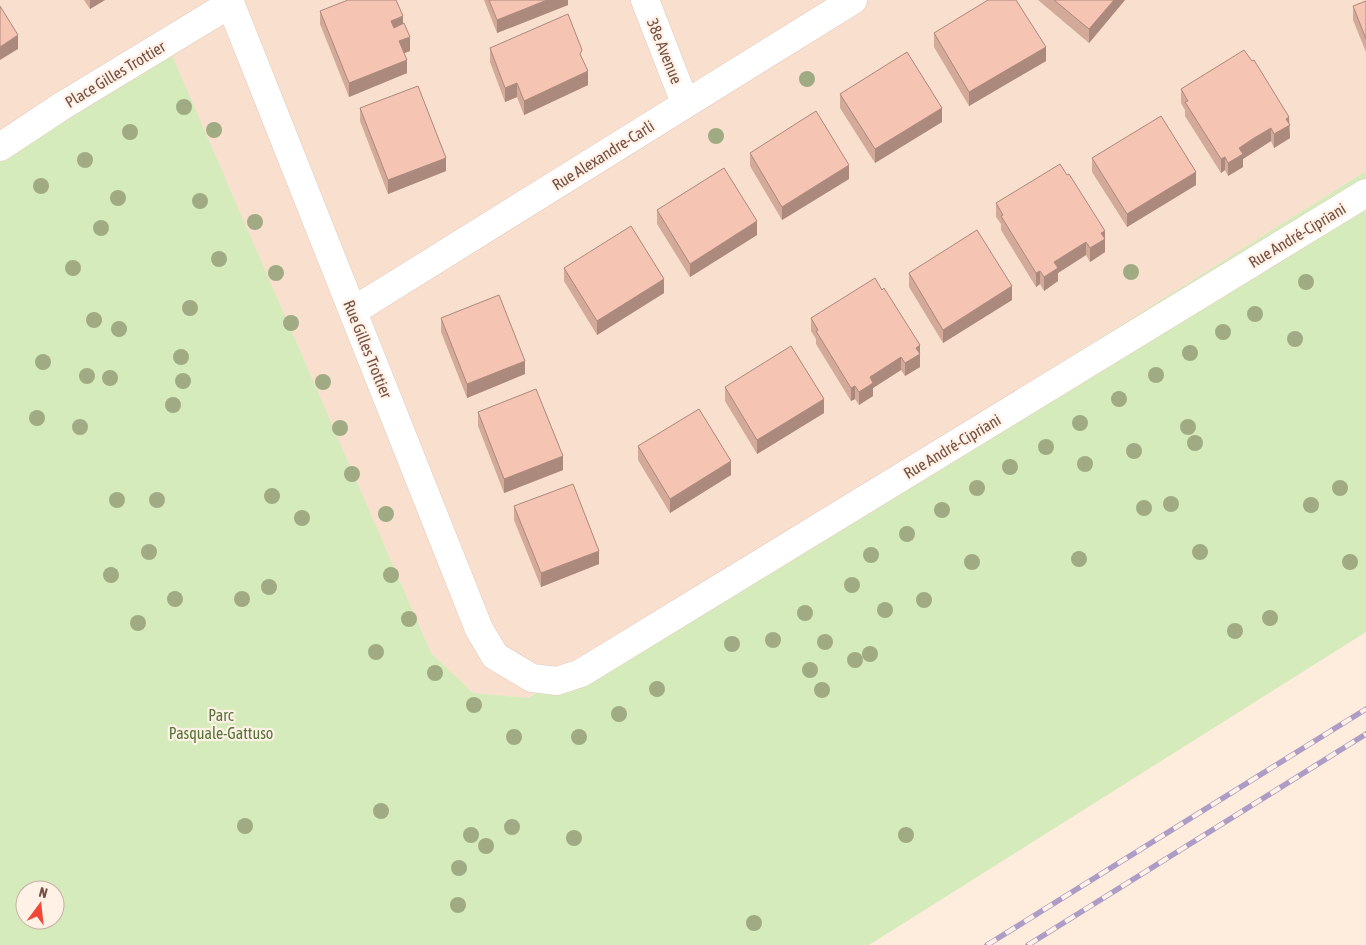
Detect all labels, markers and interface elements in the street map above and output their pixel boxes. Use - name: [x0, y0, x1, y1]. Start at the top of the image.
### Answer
- street label: 38e Avenue: [644, 16, 686, 86]
- street label: Place Gilles Trottier: [62, 37, 169, 111]
- street label: Rue Alexandre-Carli: [549, 116, 657, 194]
- street label: Rue André-Cipriani: [1245, 199, 1349, 272]
- street label: Rue Gilles Trottier: [340, 297, 396, 401]
- street label: Rue André-Cipriani: [900, 410, 1004, 483]
- park label: Parc Pasquale-Gattuso: [169, 706, 273, 743]
- north arrow: [15, 880, 65, 930]
- text: N: [37, 884, 49, 901]

